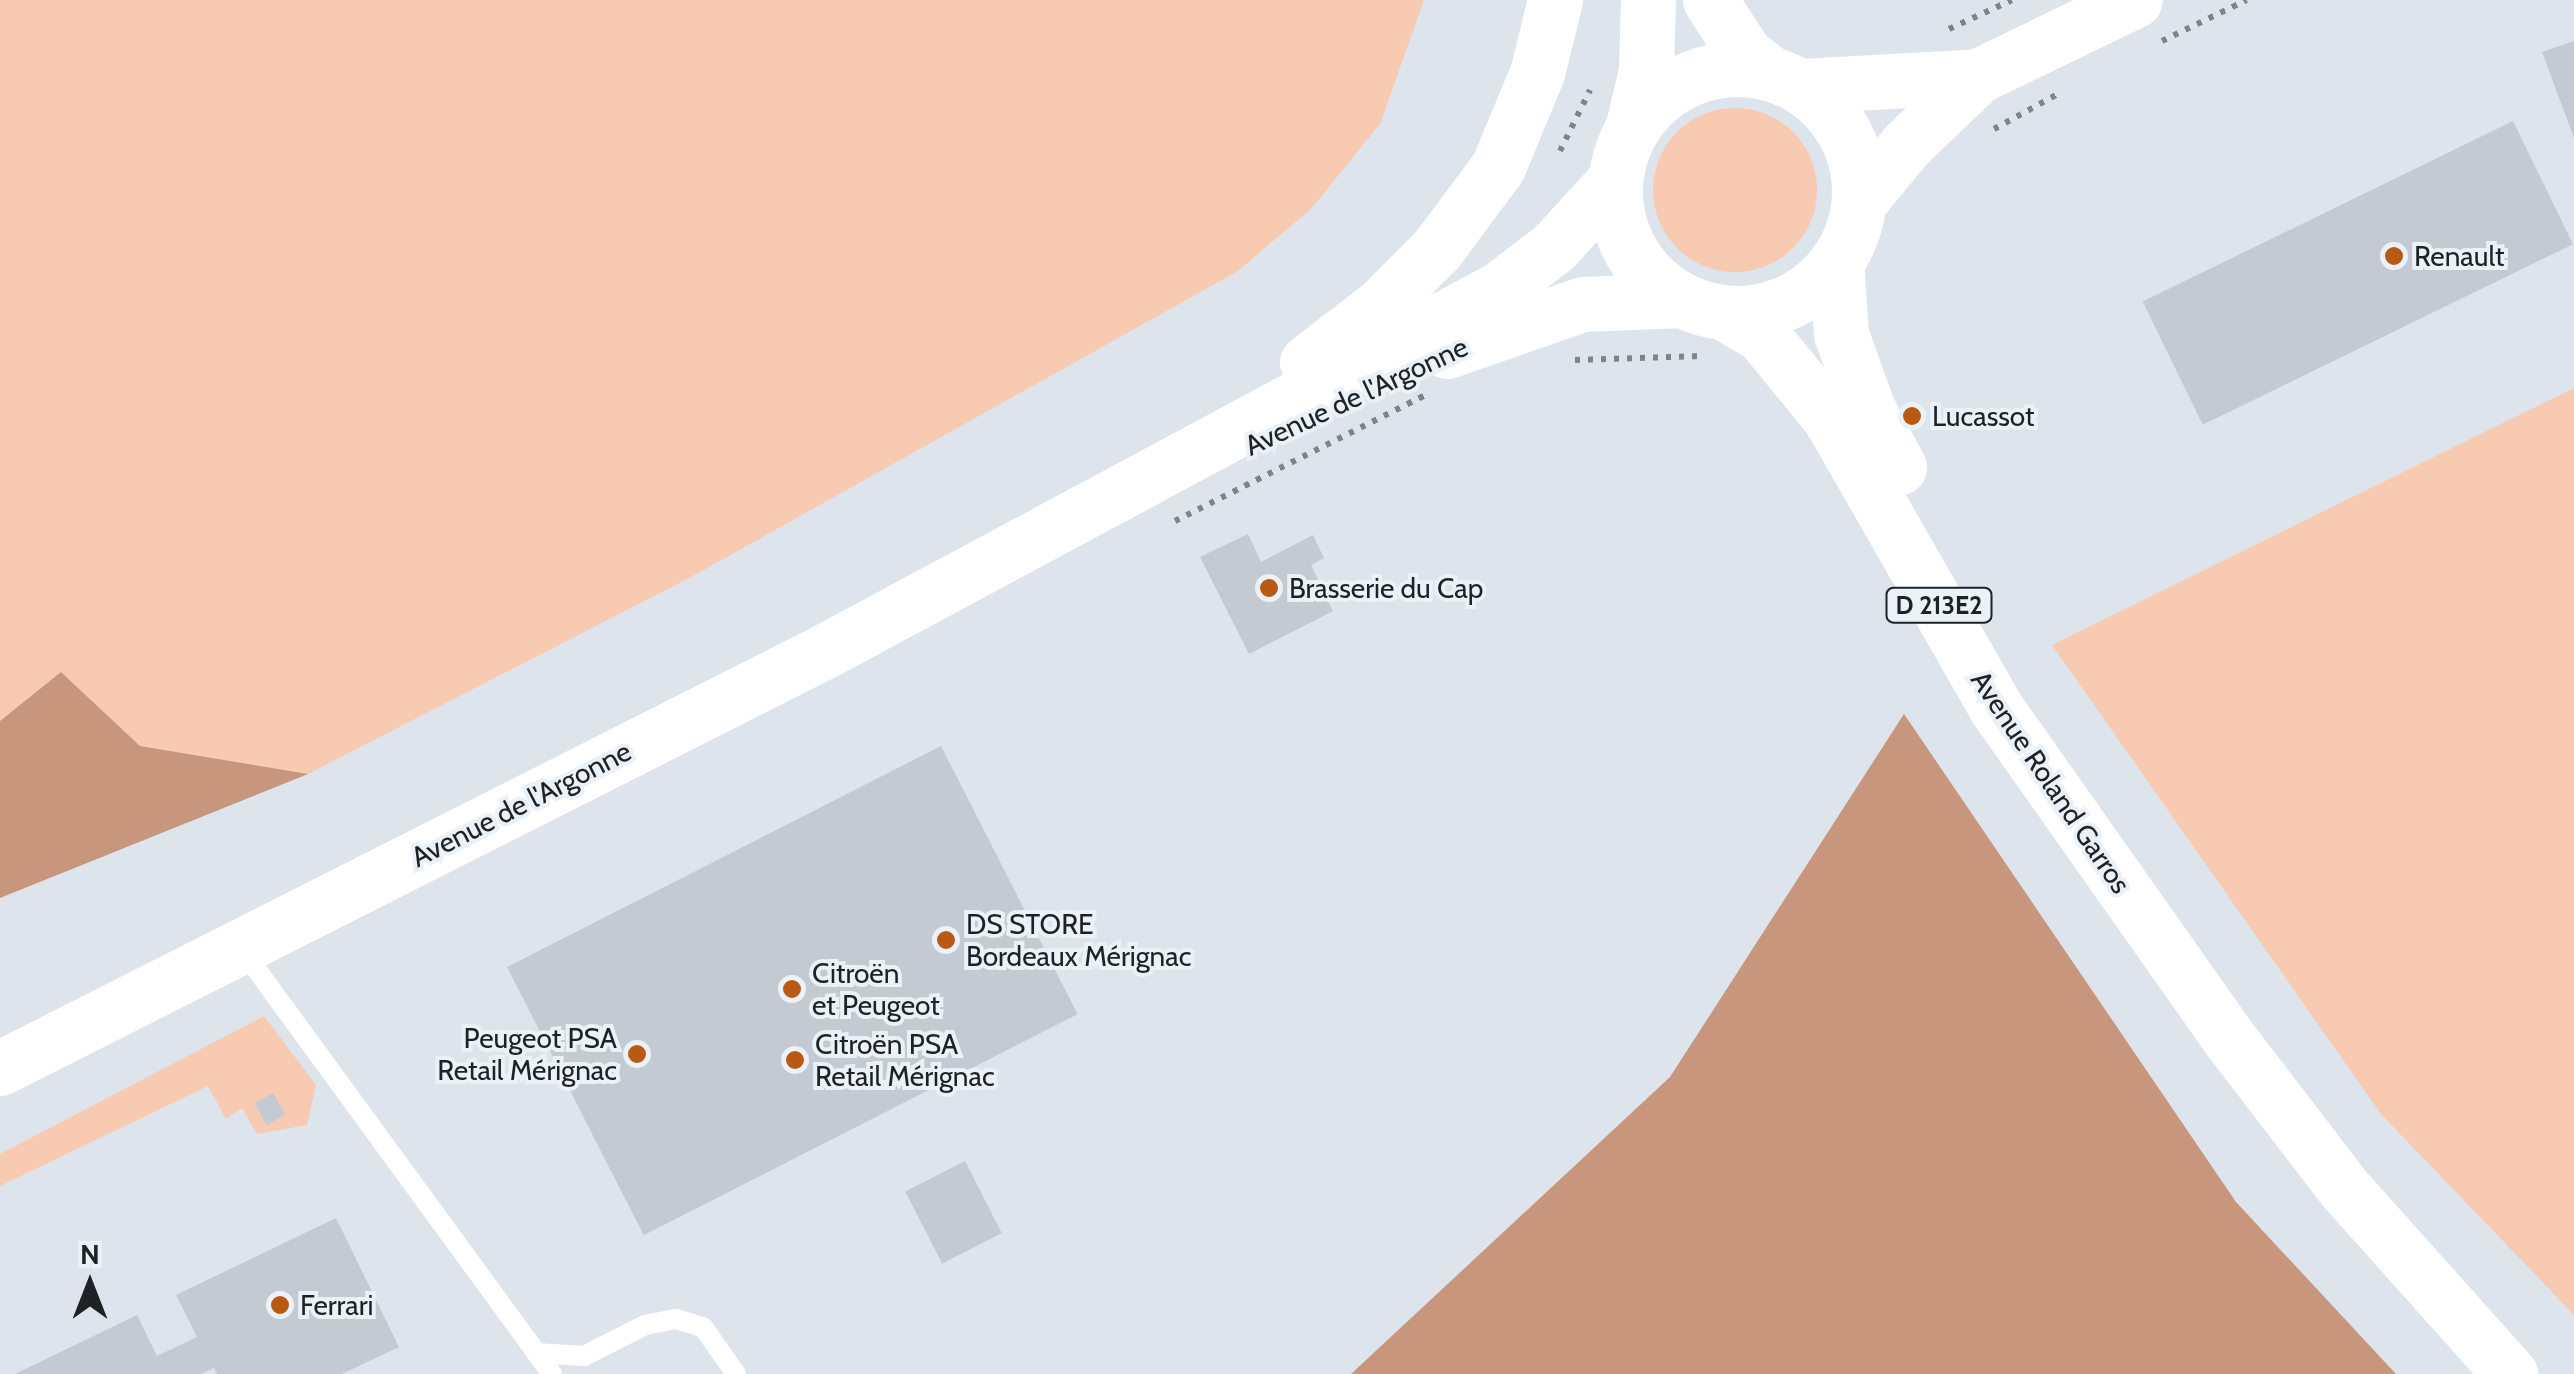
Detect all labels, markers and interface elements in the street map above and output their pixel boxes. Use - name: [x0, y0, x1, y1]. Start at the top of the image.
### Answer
- place label: Renault: [2414, 239, 2504, 273]
- marker: Renault: [2383, 245, 2405, 267]
- street label: Avenue de l'Argonne: [1239, 330, 1473, 462]
- place label: Lucassot: [1932, 399, 2034, 433]
- marker: Lucassot: [1901, 405, 1923, 427]
- place label: Brasserie du Cap: [1289, 571, 1483, 605]
- marker: Brasserie du Cap: [1258, 577, 1280, 599]
- road number: D 213E2: [1884, 585, 1994, 625]
- street label: Avenue Roland Garros: [1964, 664, 2138, 900]
- street label: Avenue de l'Argonne: [405, 734, 637, 874]
- place label: DS STORE Bordeaux Mérignac: [966, 907, 1191, 973]
- marker: DS STORE Bordeaux Mérignac: [935, 929, 957, 951]
- place label: Citroën et Peugeot: [812, 956, 940, 1022]
- marker: Citroën et Peugeot: [781, 978, 803, 1000]
- place label: Peugeot PSA Retail Mérignac: [437, 1021, 617, 1087]
- place label: Citroën PSA Retail Mérignac: [815, 1027, 995, 1093]
- marker: Peugeot PSA Retail Mérignac: [626, 1043, 648, 1065]
- marker: Citroën PSA Retail Mérignac: [784, 1049, 806, 1071]
- north arrow: [40, 1234, 140, 1334]
- text: N: [80, 1237, 100, 1271]
- place label: Ferrari: [300, 1288, 373, 1322]
- marker: Ferrari: [269, 1294, 291, 1316]

